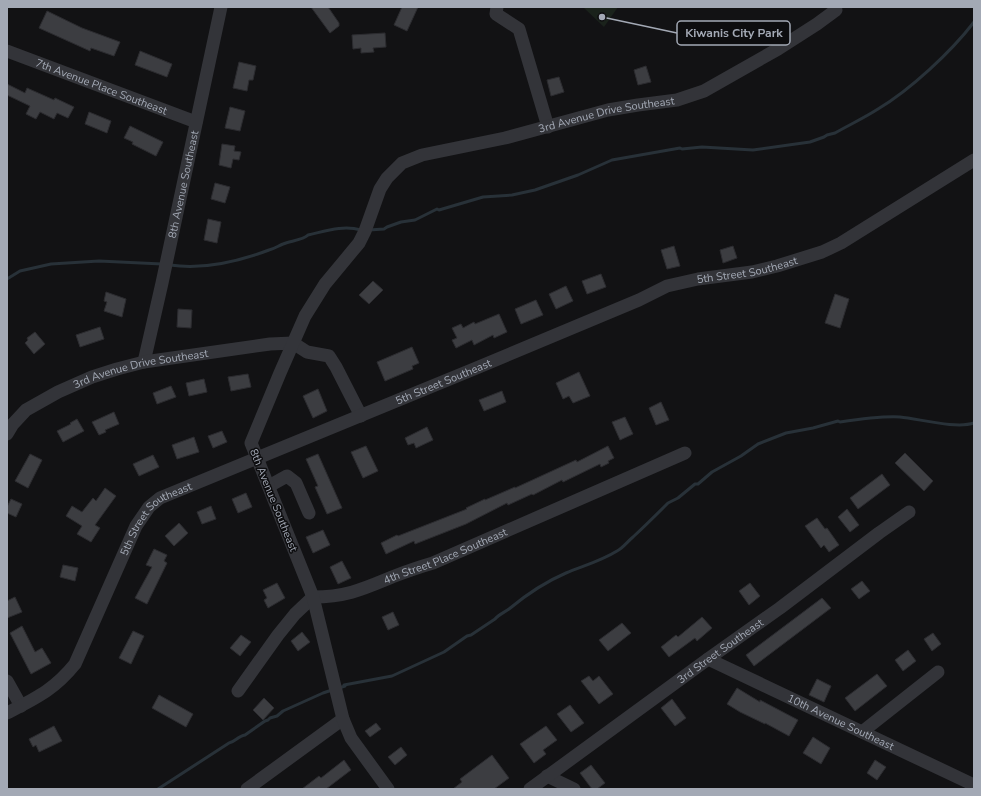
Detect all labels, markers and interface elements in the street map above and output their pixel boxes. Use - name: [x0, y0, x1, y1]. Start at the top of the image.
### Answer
- callout: Kiwanis City Park: [677, 21, 790, 45]
- text: Kiwanis City Park: [685, 25, 783, 41]
- street label: 7th Avenue Place Southeast: [33, 55, 169, 119]
- street label: 3rd Avenue Drive Southeast: [537, 93, 675, 137]
- street label: 8th Avenue Southeast: [165, 129, 202, 240]
- street label: 5th Street Southeast: [696, 253, 799, 287]
- street label: 3rd Avenue Drive Southeast: [71, 346, 209, 392]
- street label: 5th Street Southeast: [393, 356, 494, 408]
- street label: 8th Avenue Southeast: [246, 447, 301, 554]
- street label: 5th Street Southeast: [117, 479, 194, 558]
- street label: 4th Street Place Southeast: [381, 525, 510, 588]
- street label: 3rd Street Southeast: [674, 615, 767, 687]
- street label: 10th Avenue Southeast: [785, 691, 897, 754]

